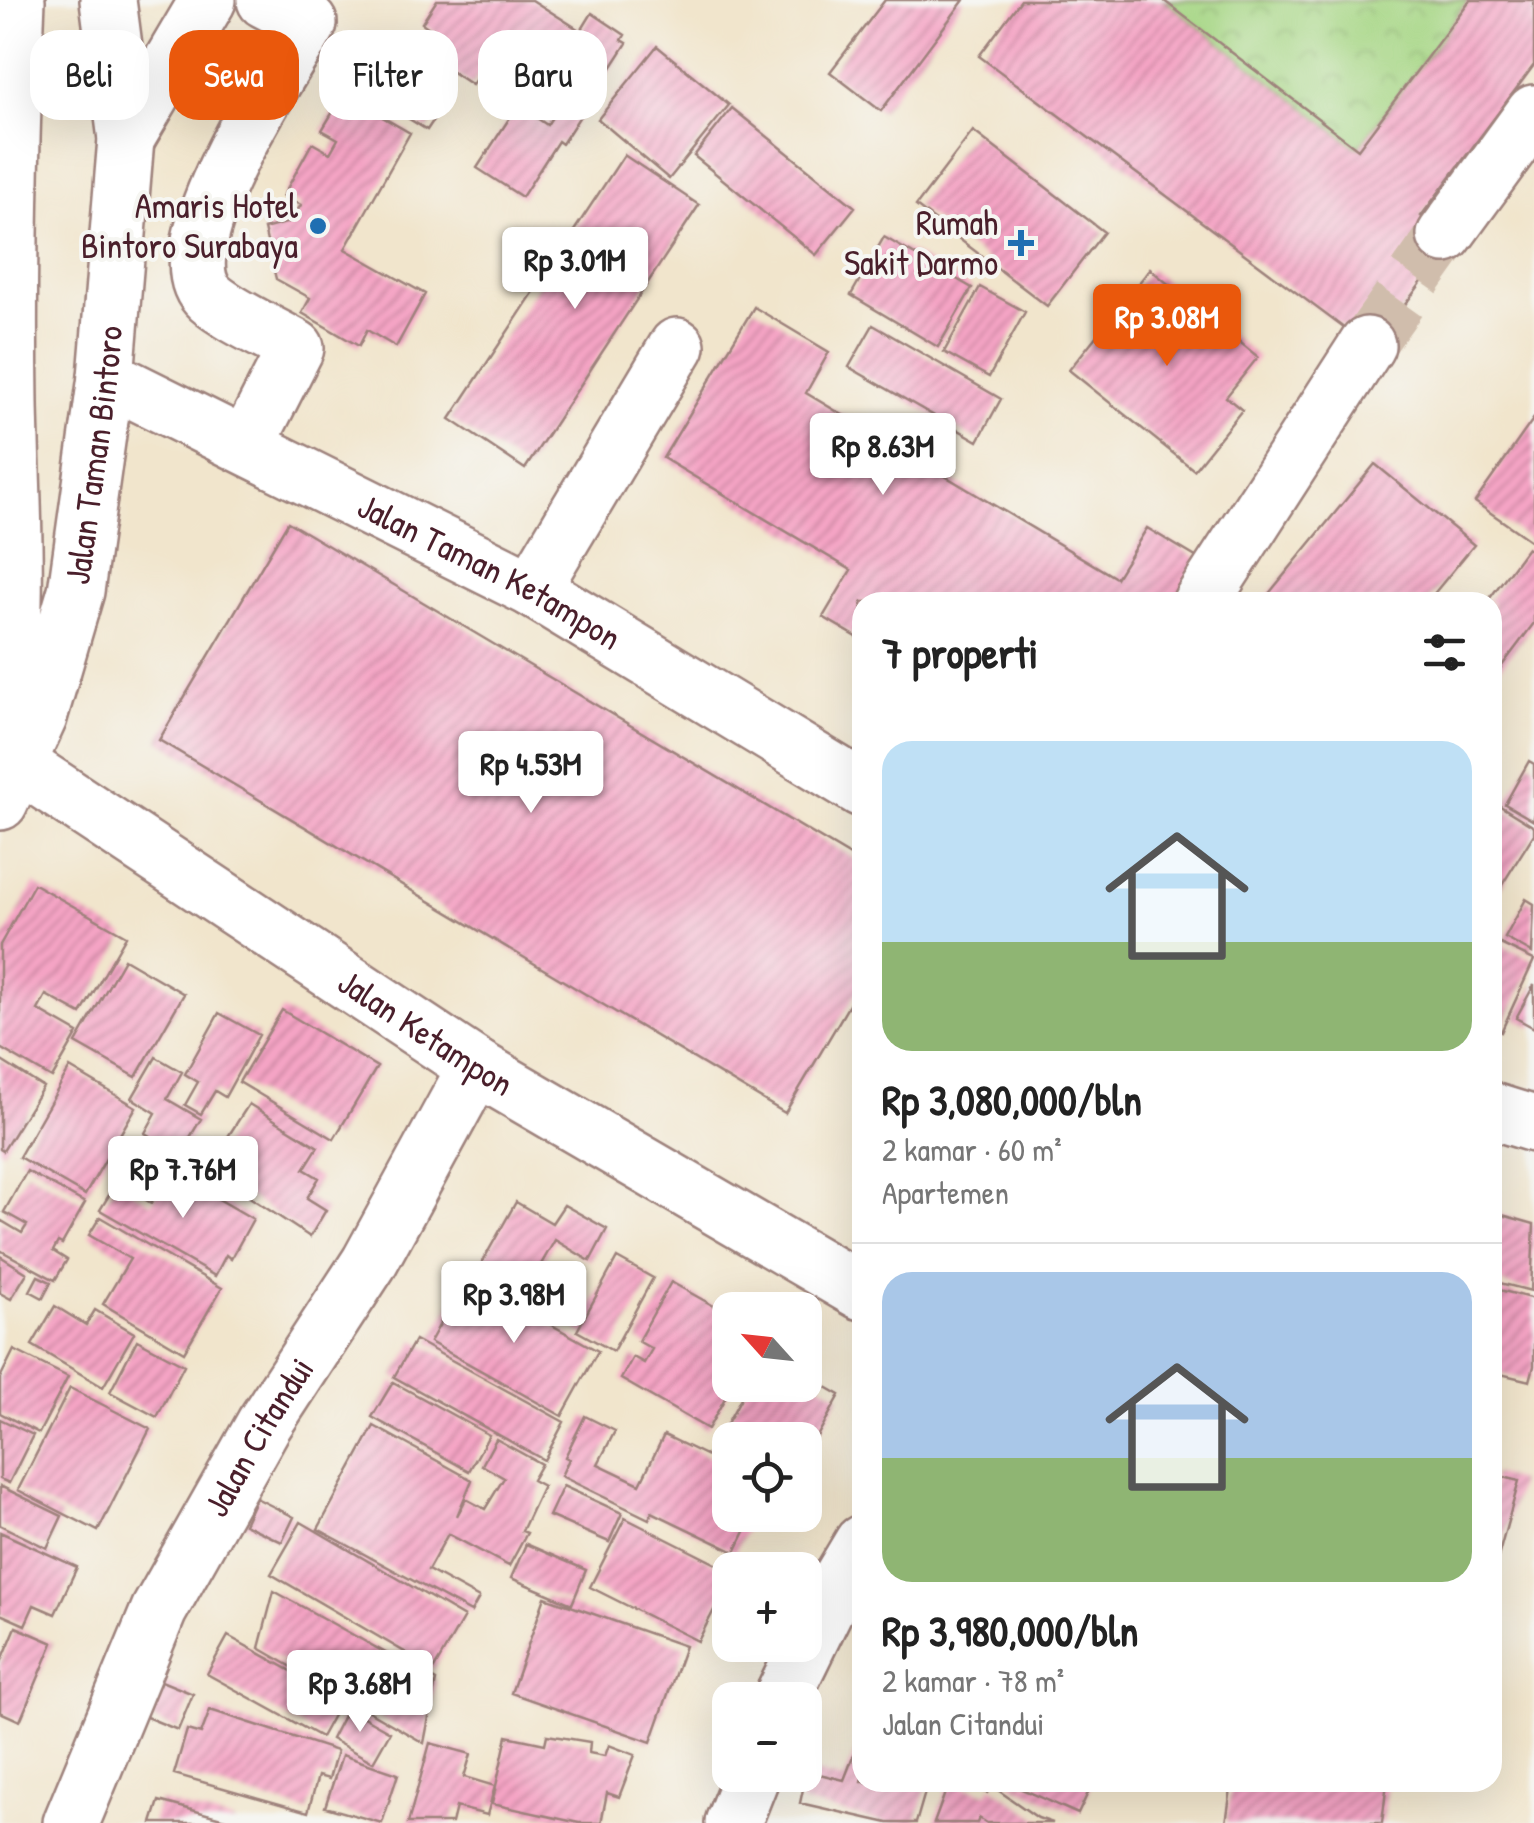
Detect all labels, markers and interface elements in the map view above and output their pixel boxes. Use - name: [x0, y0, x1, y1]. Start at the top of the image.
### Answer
- chip: Beli: [30, 30, 149, 120]
- chip: Sewa: [169, 30, 299, 120]
- chip: Filter: [319, 30, 458, 120]
- chip: Baru: [478, 30, 607, 120]
- place label: Amaris Hotel Bintoro Surabaya: [81, 182, 299, 269]
- place label: Rumah Sakit Darmo: [844, 199, 998, 286]
- marker: Amaris Hotel Bintoro Surabaya: [307, 215, 329, 237]
- pin: Rp 3.01M: [472, 227, 678, 312]
- marker: Rumah Sakit Darmo: [1008, 230, 1034, 256]
- text: Rp 3.01M: [524, 238, 626, 281]
- pin: Rp 3.08M: [1064, 284, 1270, 369]
- text: Rp 3.08M: [1115, 295, 1219, 338]
- street label: Jalan Taman Bintoro: [53, 324, 133, 587]
- pin: Rp 8.63M: [780, 413, 986, 498]
- text: Rp 8.63M: [832, 424, 934, 467]
- street label: Jalan Taman Ketampon: [350, 482, 630, 661]
- text: 7 properti: [882, 624, 1038, 681]
- icon: filters: [1417, 625, 1472, 680]
- pin: Rp 4.53M: [428, 731, 634, 816]
- text: Rp 4.53M: [480, 742, 582, 785]
- icon: home: [1087, 806, 1267, 986]
- street label: Jalan Ketampon: [329, 958, 522, 1107]
- text: Rp 3,080,000/bln: [882, 1071, 1142, 1128]
- text: 2 kamar · 60 m²: [882, 1128, 1062, 1171]
- pin: Rp 7.76M: [80, 1136, 286, 1221]
- text: Rp 7.76M: [130, 1147, 236, 1190]
- text: Apartemen: [882, 1171, 1009, 1214]
- pin: Rp 3.98M: [411, 1261, 617, 1346]
- text: Rp 3.98M: [463, 1272, 565, 1315]
- north arrow: [712, 1292, 822, 1402]
- map controls: [712, 1292, 822, 1792]
- icon: home: [1087, 1337, 1267, 1517]
- street label: Jalan Citandui: [192, 1348, 324, 1525]
- button: locate: [712, 1422, 822, 1532]
- button: +: [712, 1552, 822, 1662]
- text: Rp 3,980,000/bln: [882, 1602, 1139, 1659]
- pin: Rp 3.68M: [257, 1650, 463, 1735]
- text: 2 kamar · 78 m²: [882, 1659, 1064, 1702]
- text: Rp 3.68M: [309, 1661, 411, 1704]
- button: −: [712, 1682, 822, 1792]
- text: Jalan Citandui: [882, 1702, 1044, 1745]

